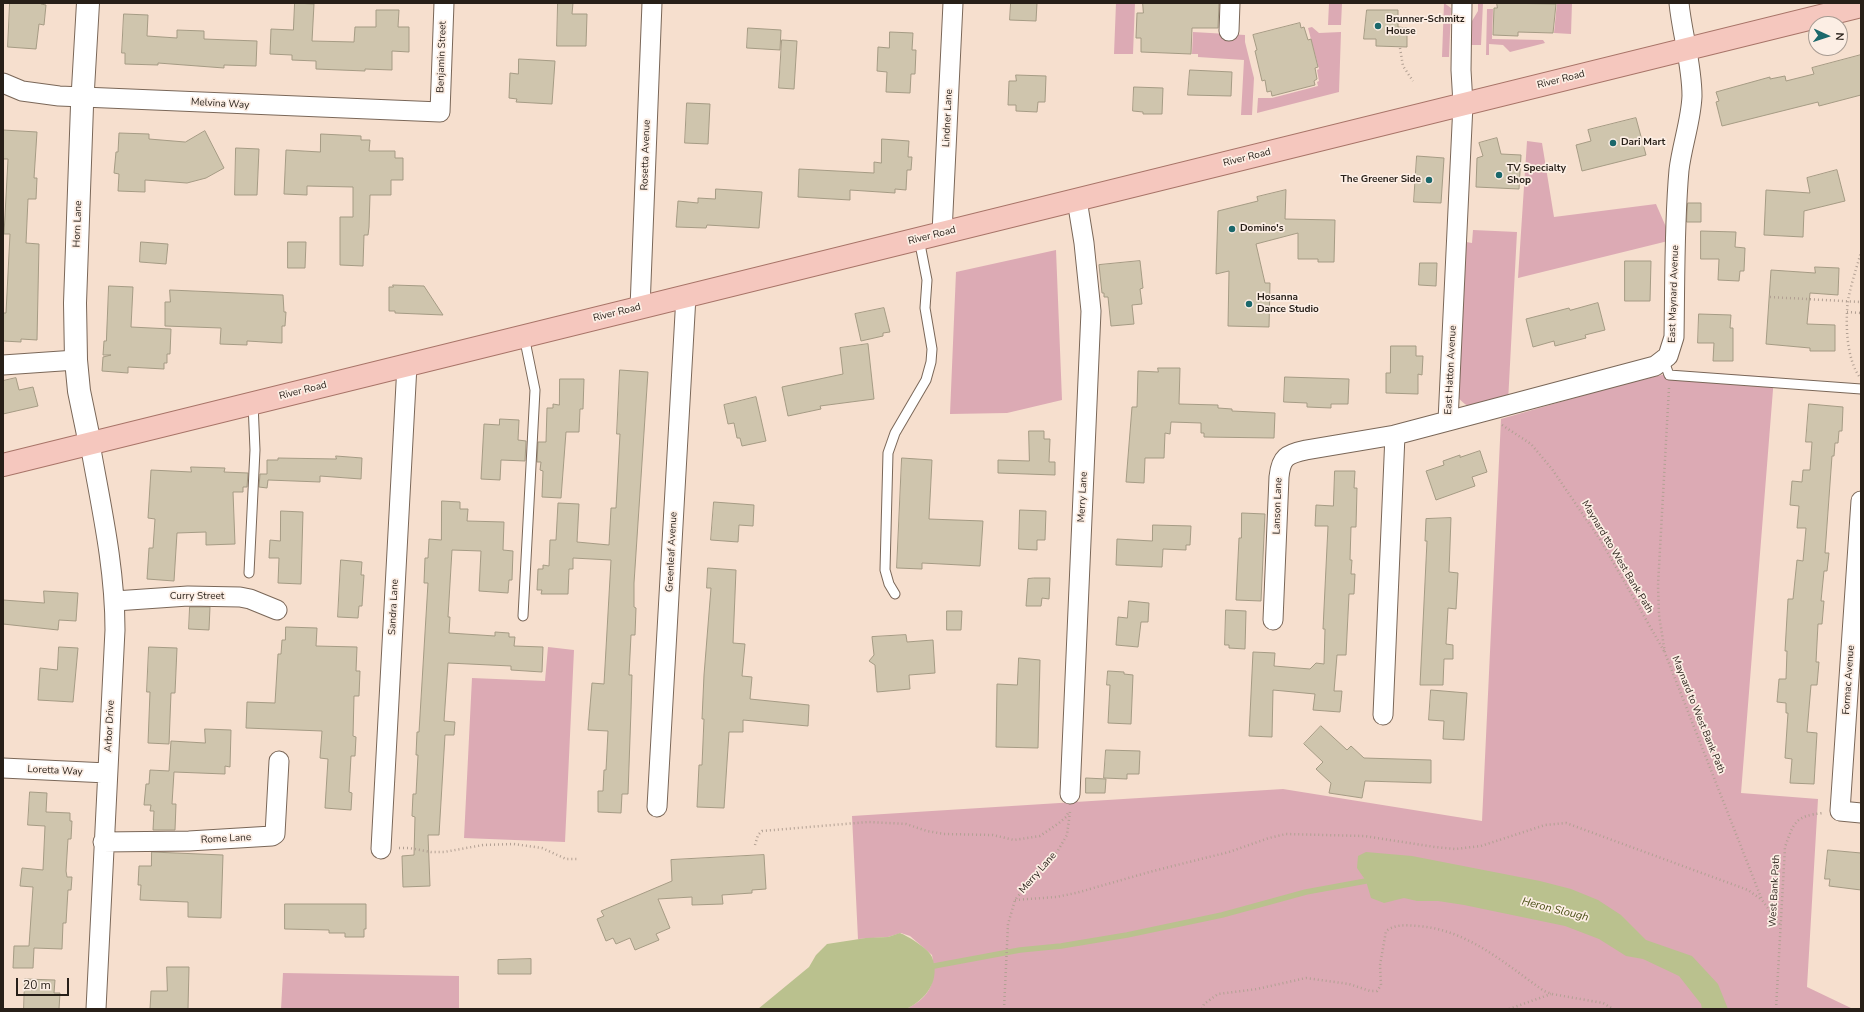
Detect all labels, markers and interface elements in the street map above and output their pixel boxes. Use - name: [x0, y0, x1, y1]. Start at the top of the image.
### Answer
- place label: Brunner-Schmitz House: [1386, 14, 1464, 38]
- north arrow: [1808, 16, 1848, 56]
- street label: Benjamin Street: [435, 21, 449, 93]
- marker: Brunner-Schmitz House: [1373, 21, 1383, 31]
- text: N: [1832, 32, 1847, 41]
- street label: River Road: [1536, 68, 1586, 92]
- street label: Lindner Lane: [940, 89, 956, 147]
- street label: Melvina Way: [190, 96, 250, 112]
- street label: Rosetta Avenue: [639, 119, 653, 191]
- place label: Dari Mart: [1621, 137, 1665, 149]
- marker: Dari Mart: [1608, 138, 1618, 148]
- street label: River Road: [1222, 146, 1272, 170]
- place label: TV Specialty Shop: [1507, 163, 1566, 186]
- marker: TV Specialty Shop: [1494, 170, 1504, 180]
- place label: The Greener Side: [1341, 174, 1421, 186]
- marker: The Greener Side: [1424, 175, 1434, 185]
- street label: Horn Lane: [71, 200, 85, 248]
- place label: Domino's: [1240, 223, 1284, 235]
- street label: River Road: [907, 224, 957, 248]
- marker: Domino's: [1227, 224, 1237, 234]
- street label: East Maynard Avenue: [1666, 245, 1682, 343]
- place label: Hosanna Dance Studio: [1257, 292, 1319, 316]
- marker: Hosanna Dance Studio: [1244, 299, 1254, 309]
- street label: River Road: [592, 301, 642, 325]
- street label: East Hatton Avenue: [1443, 325, 1459, 415]
- street label: River Road: [278, 379, 328, 403]
- street label: Merry Lane: [1076, 471, 1090, 523]
- street label: Lanson Lane: [1271, 477, 1285, 535]
- street label: Maynard tto West Bank Path: [1579, 499, 1655, 615]
- street label: Greenleaf Avenue: [664, 511, 680, 593]
- street label: Sandra Lane: [387, 579, 401, 635]
- street label: Curry Street: [170, 591, 224, 603]
- street label: Formac Avenue: [1841, 645, 1857, 715]
- street label: Maynard to West Bank Path: [1669, 654, 1727, 776]
- street label: Arbor Drive: [103, 700, 117, 752]
- street label: Loretta Way: [27, 764, 83, 778]
- street label: Rome Lane: [201, 832, 251, 846]
- street label: Merry Lane: [1017, 850, 1059, 896]
- street label: West Bank Path: [1767, 855, 1783, 927]
- water label: Heron Slough: [1520, 895, 1590, 925]
- scale bar: [18, 970, 71, 996]
- text: 20 m: [23, 977, 51, 993]

